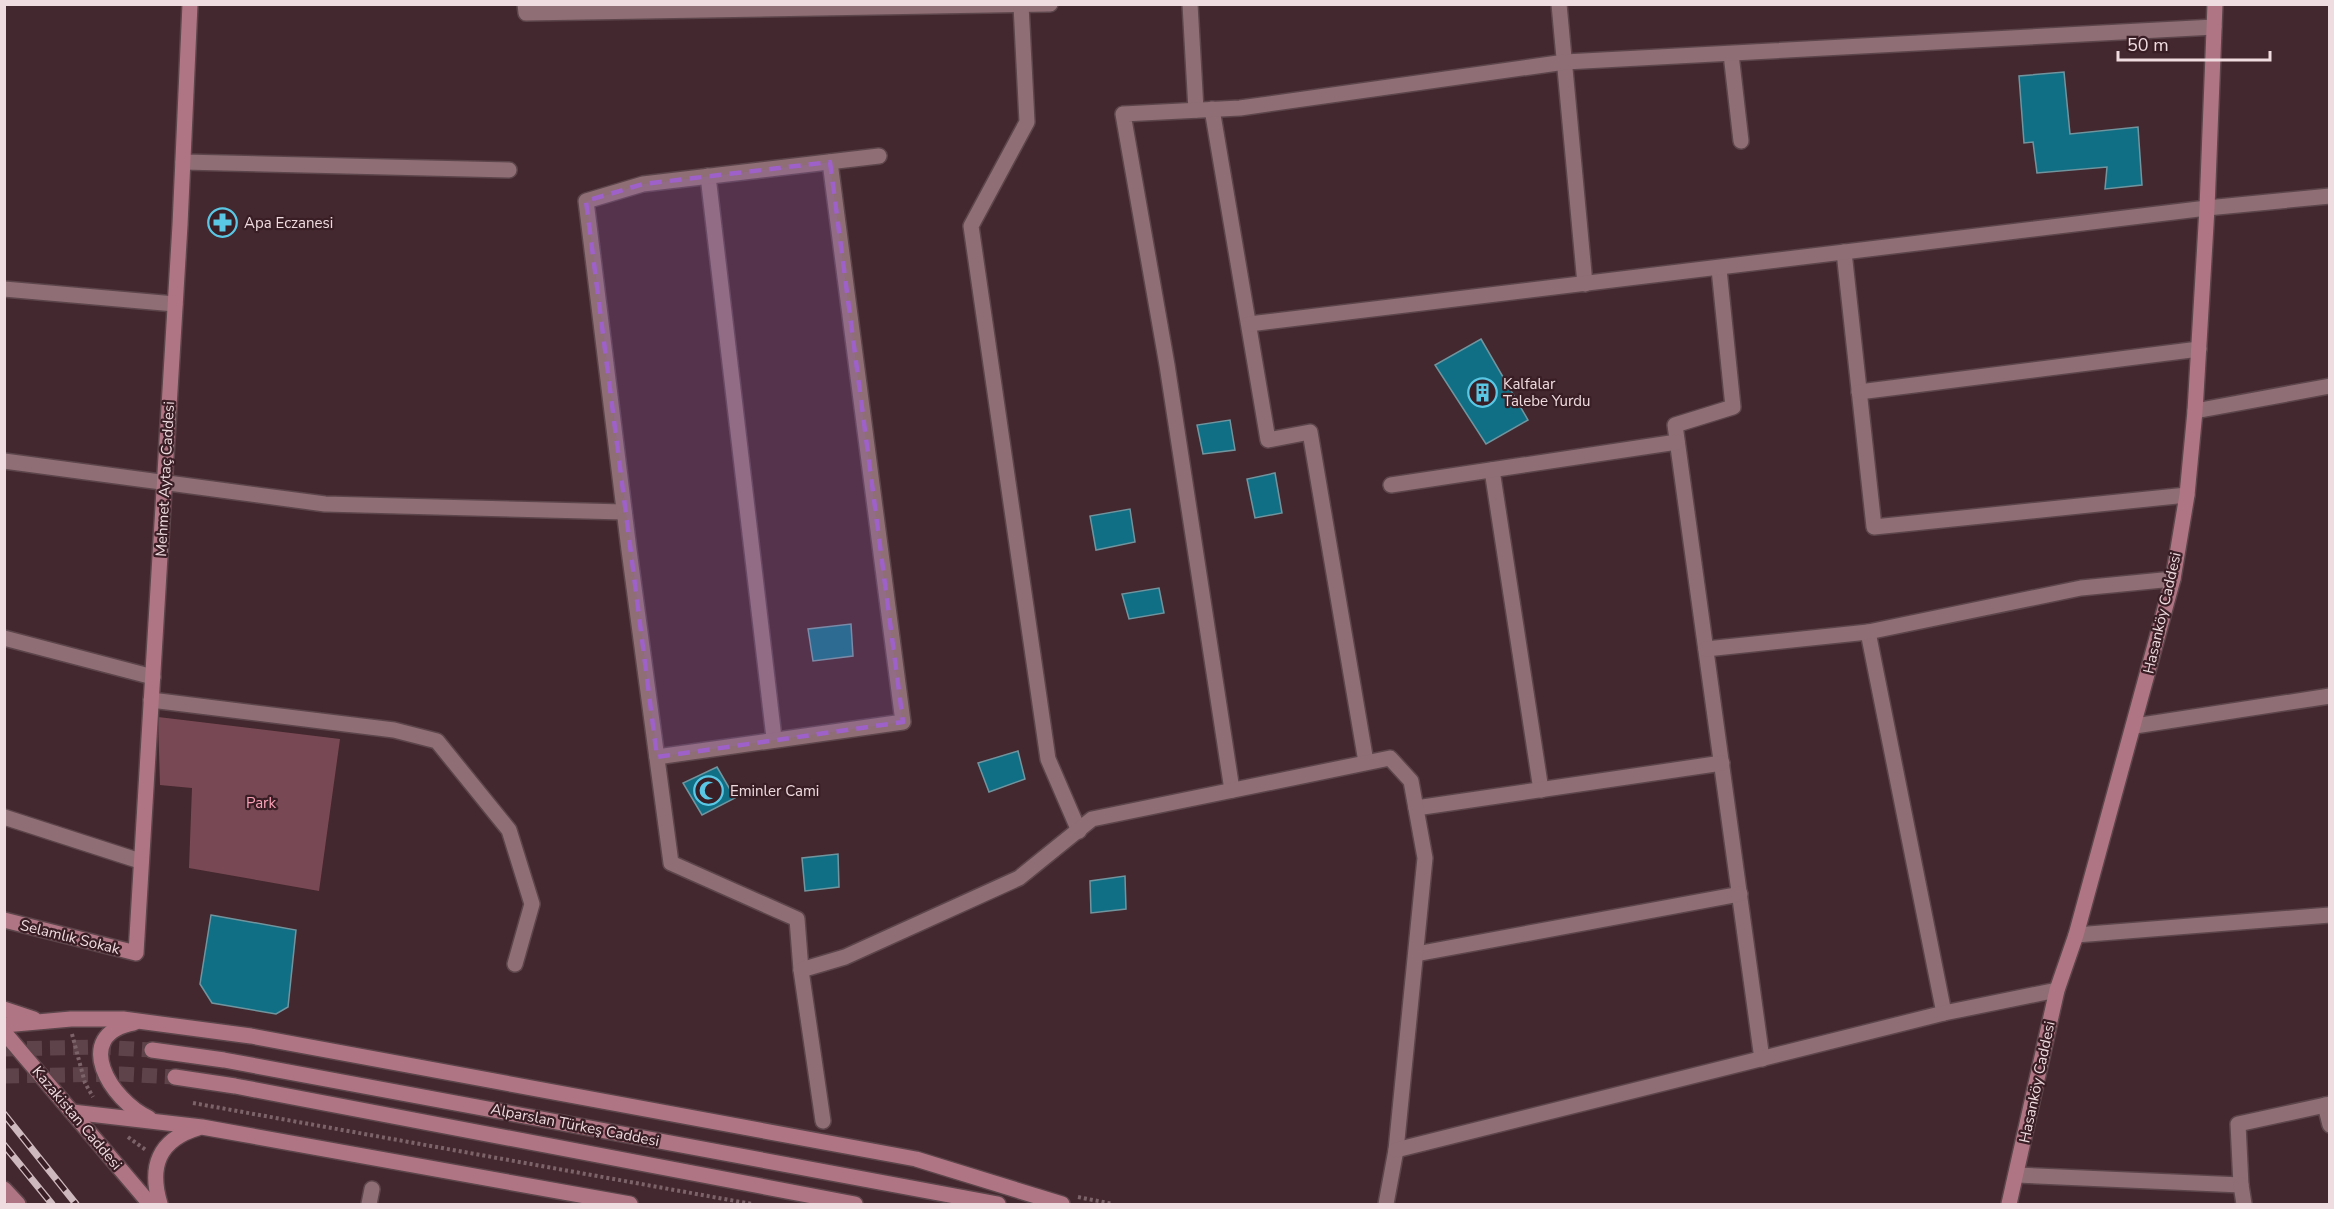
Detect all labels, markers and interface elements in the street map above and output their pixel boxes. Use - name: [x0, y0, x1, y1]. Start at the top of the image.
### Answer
- scale bar: [2118, 24, 2270, 62]
- text: 50 m: [2127, 33, 2169, 57]
- pharmacy icon: Apa Eczanesi: [207, 207, 239, 239]
- place label: Apa Eczanesi: [244, 213, 333, 233]
- place label: Kalfalar Talebe Yurdu: [1503, 374, 1590, 411]
- building icon: Kalfalar Talebe Yurdu: [1466, 377, 1498, 409]
- street label: Mehmet Aytaç Caddesi: [151, 401, 179, 557]
- street label: Hasanköy Caddesi: [2138, 550, 2186, 676]
- mosque icon: Eminler Cami: [693, 775, 725, 807]
- place label: Eminler Cami: [730, 781, 819, 801]
- park label: Park: [246, 793, 276, 813]
- street label: Selamlık Sokak: [18, 915, 122, 959]
- street label: Hasanköy Caddesi: [2014, 1019, 2060, 1145]
- street label: Kazakistan Caddesi: [28, 1062, 126, 1174]
- street label: Alparslan Türkeş Caddesi: [489, 1099, 661, 1151]

